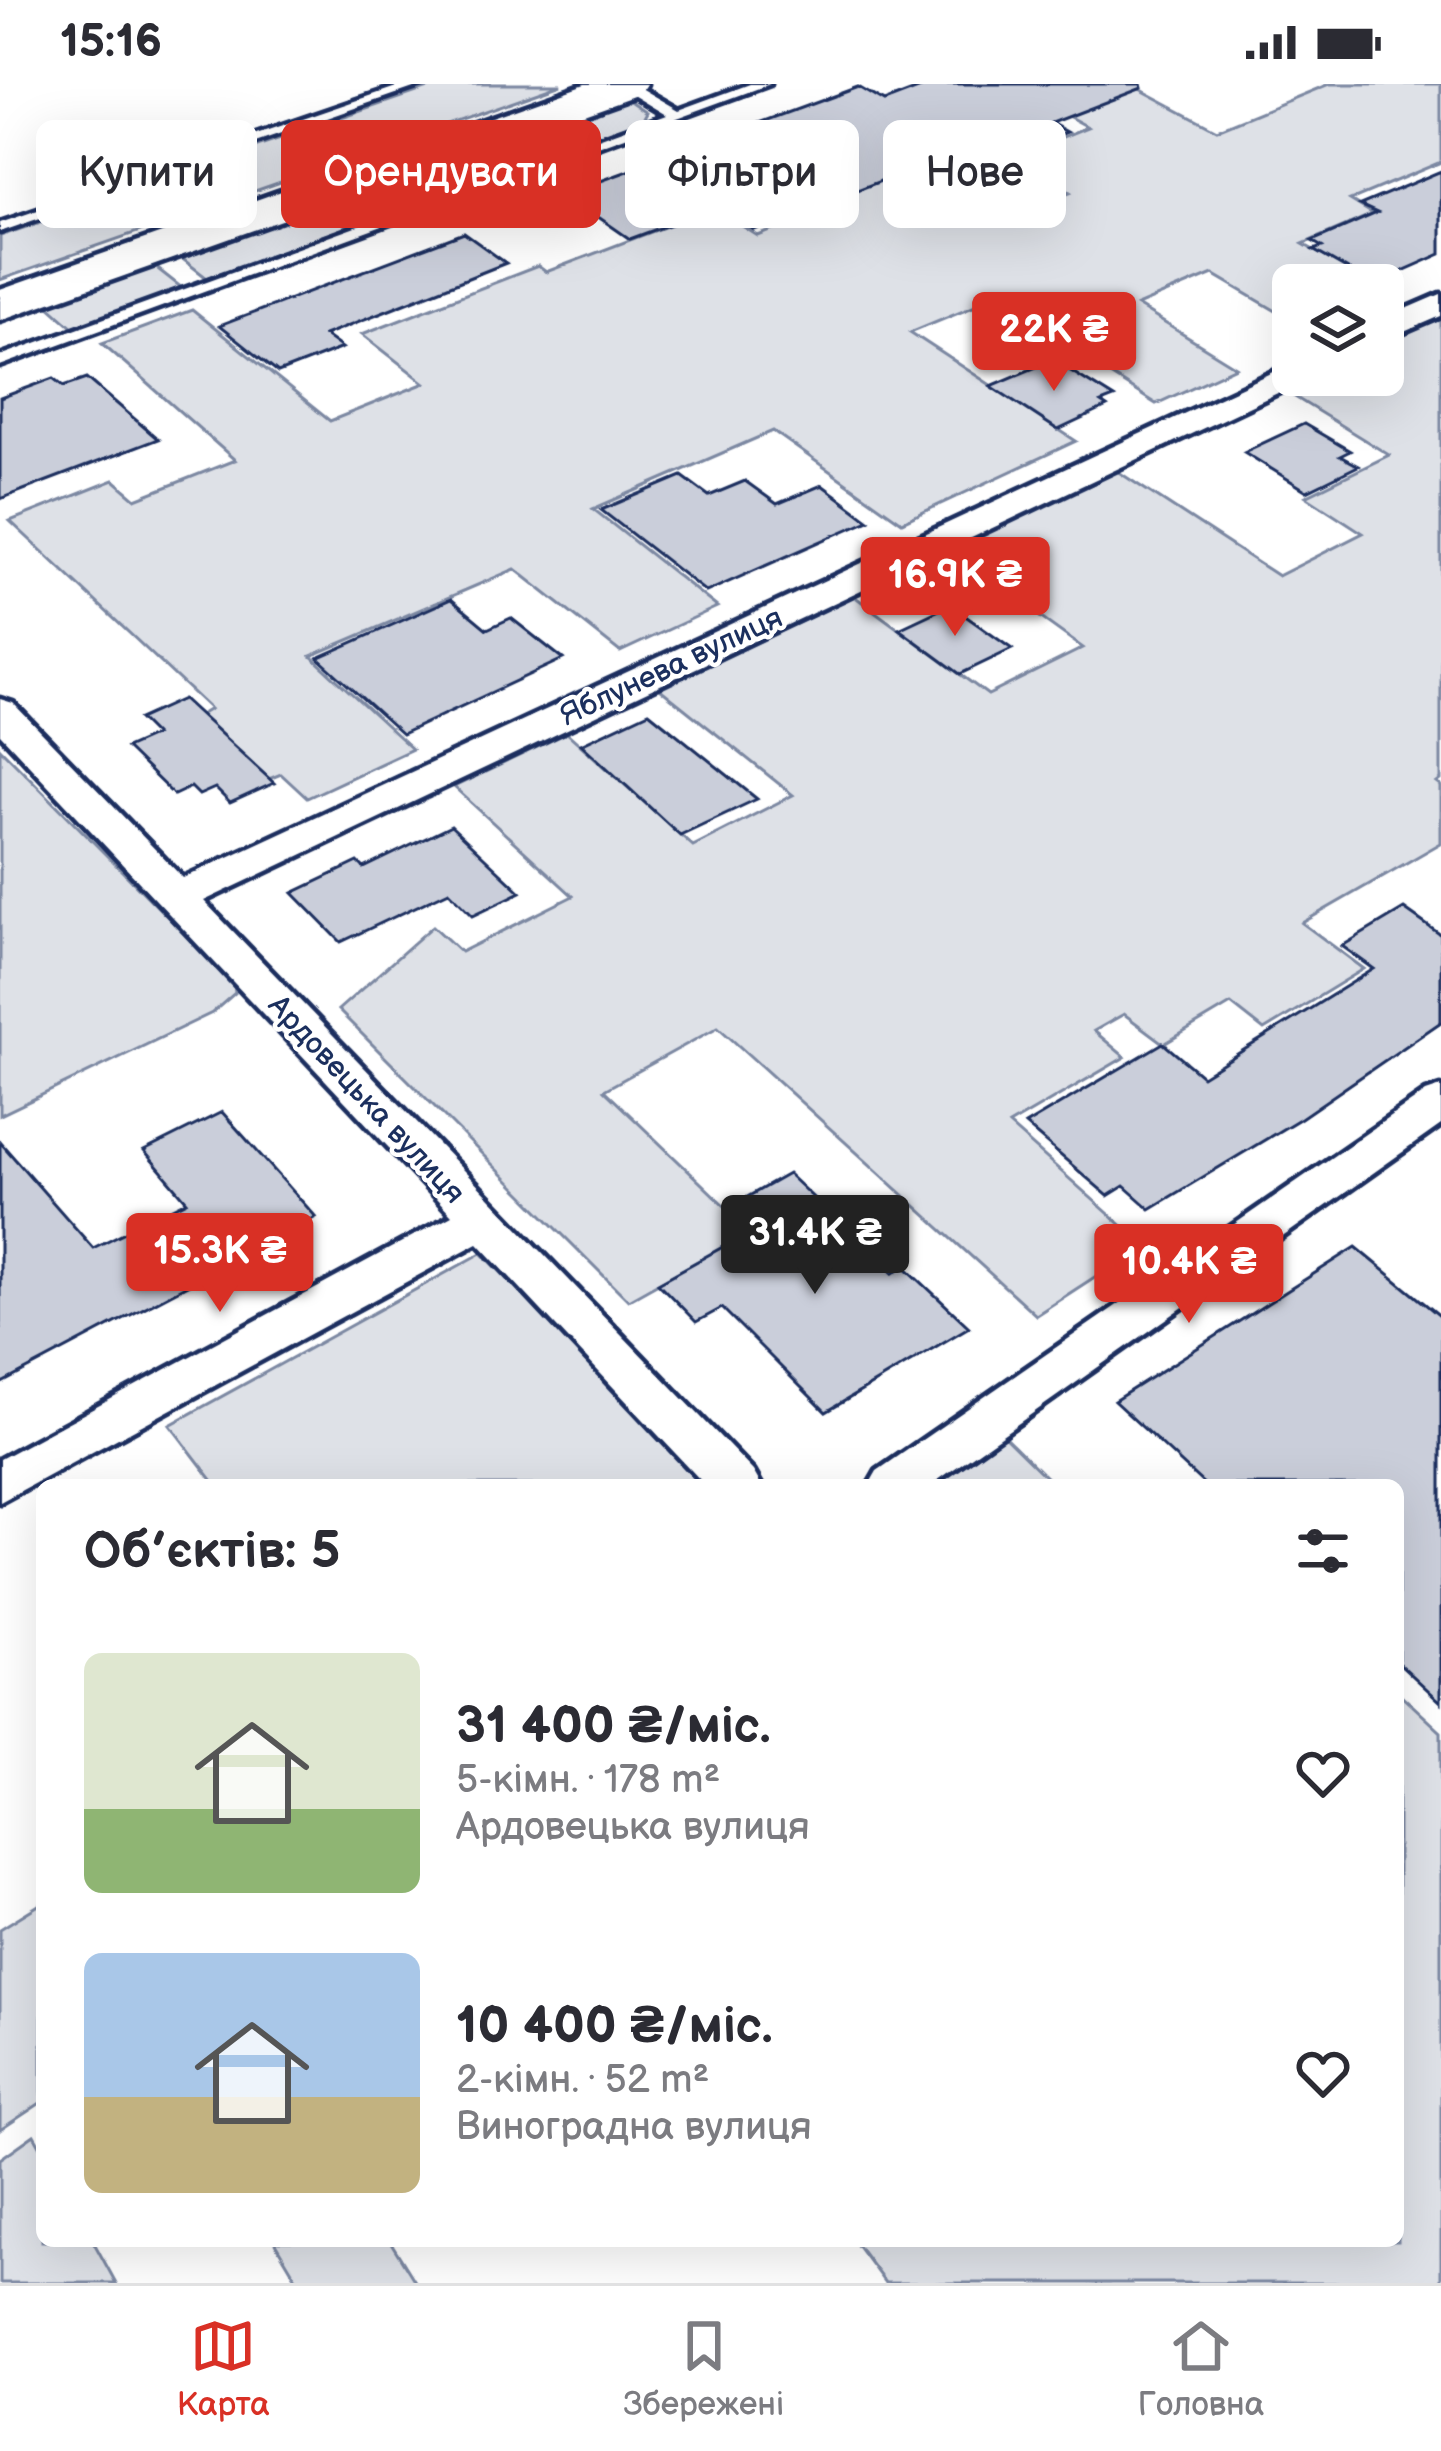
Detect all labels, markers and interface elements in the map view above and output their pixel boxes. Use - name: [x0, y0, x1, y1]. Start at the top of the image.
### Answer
- text: 15:16: [60, 15, 162, 70]
- chip: Купити: [36, 120, 257, 228]
- chip: Орендувати: [281, 120, 601, 228]
- chip: Фільтри: [625, 120, 859, 228]
- chip: Нове: [883, 120, 1066, 228]
- map controls: [1272, 264, 1404, 396]
- button: layers: [1272, 264, 1404, 396]
- pin: 22K ₴: [970, 292, 1138, 394]
- text: 22K ₴: [999, 307, 1109, 354]
- pin: 16.9K ₴: [844, 537, 1066, 639]
- text: 16.9K ₴: [888, 552, 1022, 599]
- street label: Яблунева вулиця: [555, 600, 788, 734]
- street label: Ардовецька вулиця: [260, 987, 472, 1211]
- pin: 31.4K ₴: [704, 1195, 926, 1297]
- text: 31.4K ₴: [748, 1210, 882, 1257]
- pin: 15.3K ₴: [109, 1213, 331, 1315]
- pin: 10.4K ₴: [1078, 1224, 1300, 1326]
- text: 15.3K ₴: [153, 1228, 287, 1275]
- text: 10.4K ₴: [1121, 1239, 1257, 1286]
- icon: filters: [1290, 1518, 1356, 1584]
- text: Об’єктів: 5: [84, 1521, 340, 1582]
- text: 31 400 ₴/міс.: [456, 1696, 771, 1757]
- icon: home: [180, 1701, 324, 1845]
- icon: heart: [1290, 1740, 1356, 1806]
- text: 5-кімн. · 178 m²: [456, 1757, 720, 1804]
- text: Ардовецька вулиця: [456, 1804, 810, 1851]
- text: 10 400 ₴/міс.: [456, 1996, 773, 2057]
- icon: home: [180, 2001, 324, 2145]
- icon: heart: [1290, 2040, 1356, 2106]
- text: 2-кімн. · 52 m²: [456, 2057, 709, 2104]
- text: Виноградна вулиця: [456, 2104, 812, 2151]
- tab: Карта: [177, 2313, 270, 2425]
- tab: Збережені: [623, 2313, 784, 2425]
- tab: Головна: [1138, 2313, 1264, 2425]

